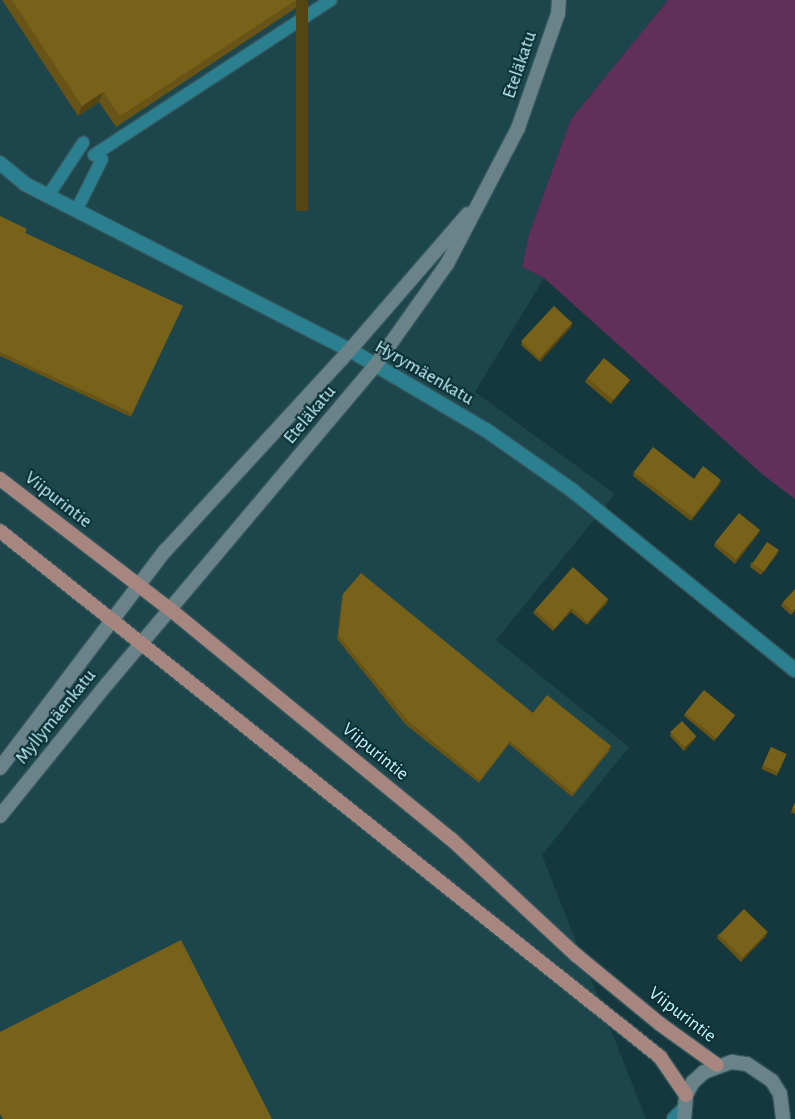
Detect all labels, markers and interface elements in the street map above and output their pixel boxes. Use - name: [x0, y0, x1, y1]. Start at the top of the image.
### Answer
- street label: Eteläkatu: [498, 28, 542, 102]
- street label: Hyrymäenkatu: [371, 336, 477, 410]
- street label: Eteläkatu: [279, 381, 341, 449]
- street label: Viipurintie: [20, 467, 96, 533]
- street label: Myllymäenkatu: [11, 665, 101, 769]
- street label: Viipurintie: [337, 718, 413, 786]
- street label: Viipurintie: [644, 982, 720, 1048]

